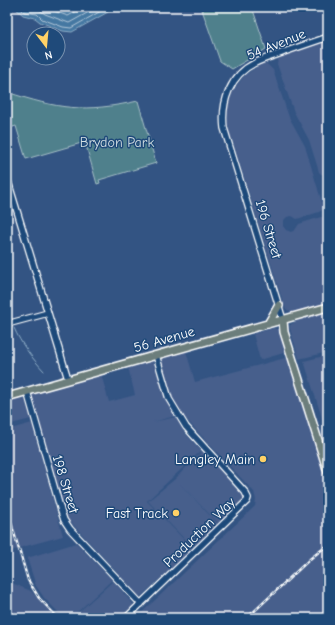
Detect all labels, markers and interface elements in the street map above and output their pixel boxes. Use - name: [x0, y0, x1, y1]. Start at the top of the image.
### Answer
- street label: 54 Avenue: [244, 25, 308, 64]
- north arrow: [26, 26, 66, 66]
- text: N: [43, 48, 54, 62]
- park label: Brydon Park: [80, 134, 154, 151]
- street label: 196 Street: [252, 198, 286, 261]
- street label: 56 Avenue: [132, 323, 197, 356]
- place label: Langley Main: [175, 451, 255, 468]
- street label: 198 Street: [49, 453, 83, 516]
- marker: Langley Main: [258, 454, 268, 464]
- street label: Production Way: [160, 493, 239, 571]
- place label: Fast Track: [106, 505, 168, 522]
- marker: Fast Track: [171, 508, 181, 518]

